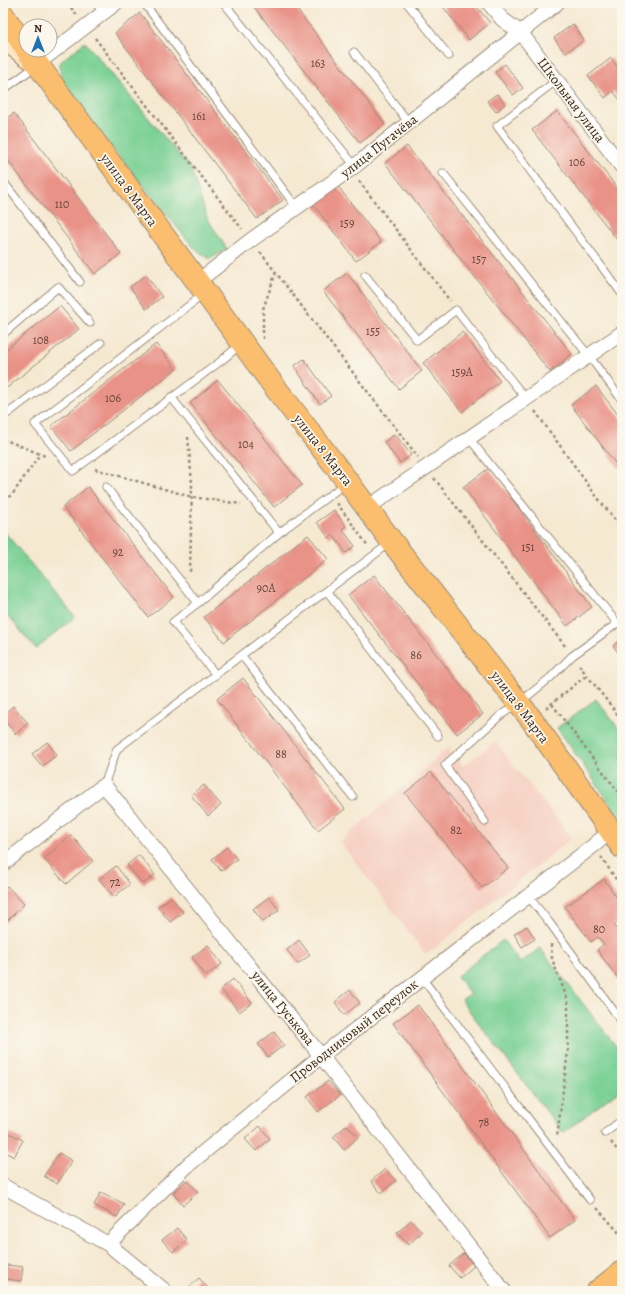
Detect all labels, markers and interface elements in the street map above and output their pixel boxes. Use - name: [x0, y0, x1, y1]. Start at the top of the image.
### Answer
- north arrow: [18, 18, 58, 58]
- text: N: [34, 21, 42, 36]
- street label: Школьная улица: [533, 54, 610, 147]
- house number: 163: [311, 55, 325, 71]
- house number: 161: [192, 108, 206, 124]
- street label: улица Пугачёва: [336, 110, 422, 183]
- street label: улица 8 Марта: [95, 149, 162, 231]
- house number: 106: [569, 154, 585, 170]
- house number: 110: [55, 196, 69, 212]
- house number: 159: [340, 215, 354, 231]
- house number: 157: [472, 251, 487, 267]
- house number: 155: [366, 323, 380, 339]
- house number: 108: [33, 332, 49, 348]
- house number: 159А: [451, 364, 474, 380]
- house number: 106: [105, 390, 121, 406]
- street label: улица 8 Марта: [288, 409, 357, 490]
- house number: 104: [238, 436, 255, 452]
- house number: 151: [521, 539, 535, 555]
- house number: 92: [112, 544, 124, 560]
- house number: 90А: [257, 580, 276, 596]
- house number: 86: [410, 647, 422, 663]
- street label: улица 8 Марта: [486, 666, 554, 748]
- house number: 88: [275, 746, 287, 762]
- house number: 82: [450, 822, 462, 838]
- house number: 72: [110, 874, 121, 890]
- house number: 80: [593, 921, 605, 937]
- street label: улица Гуськова: [246, 966, 319, 1050]
- street label: Проводниковый переулок: [286, 975, 422, 1087]
- house number: 78: [479, 1114, 490, 1130]

